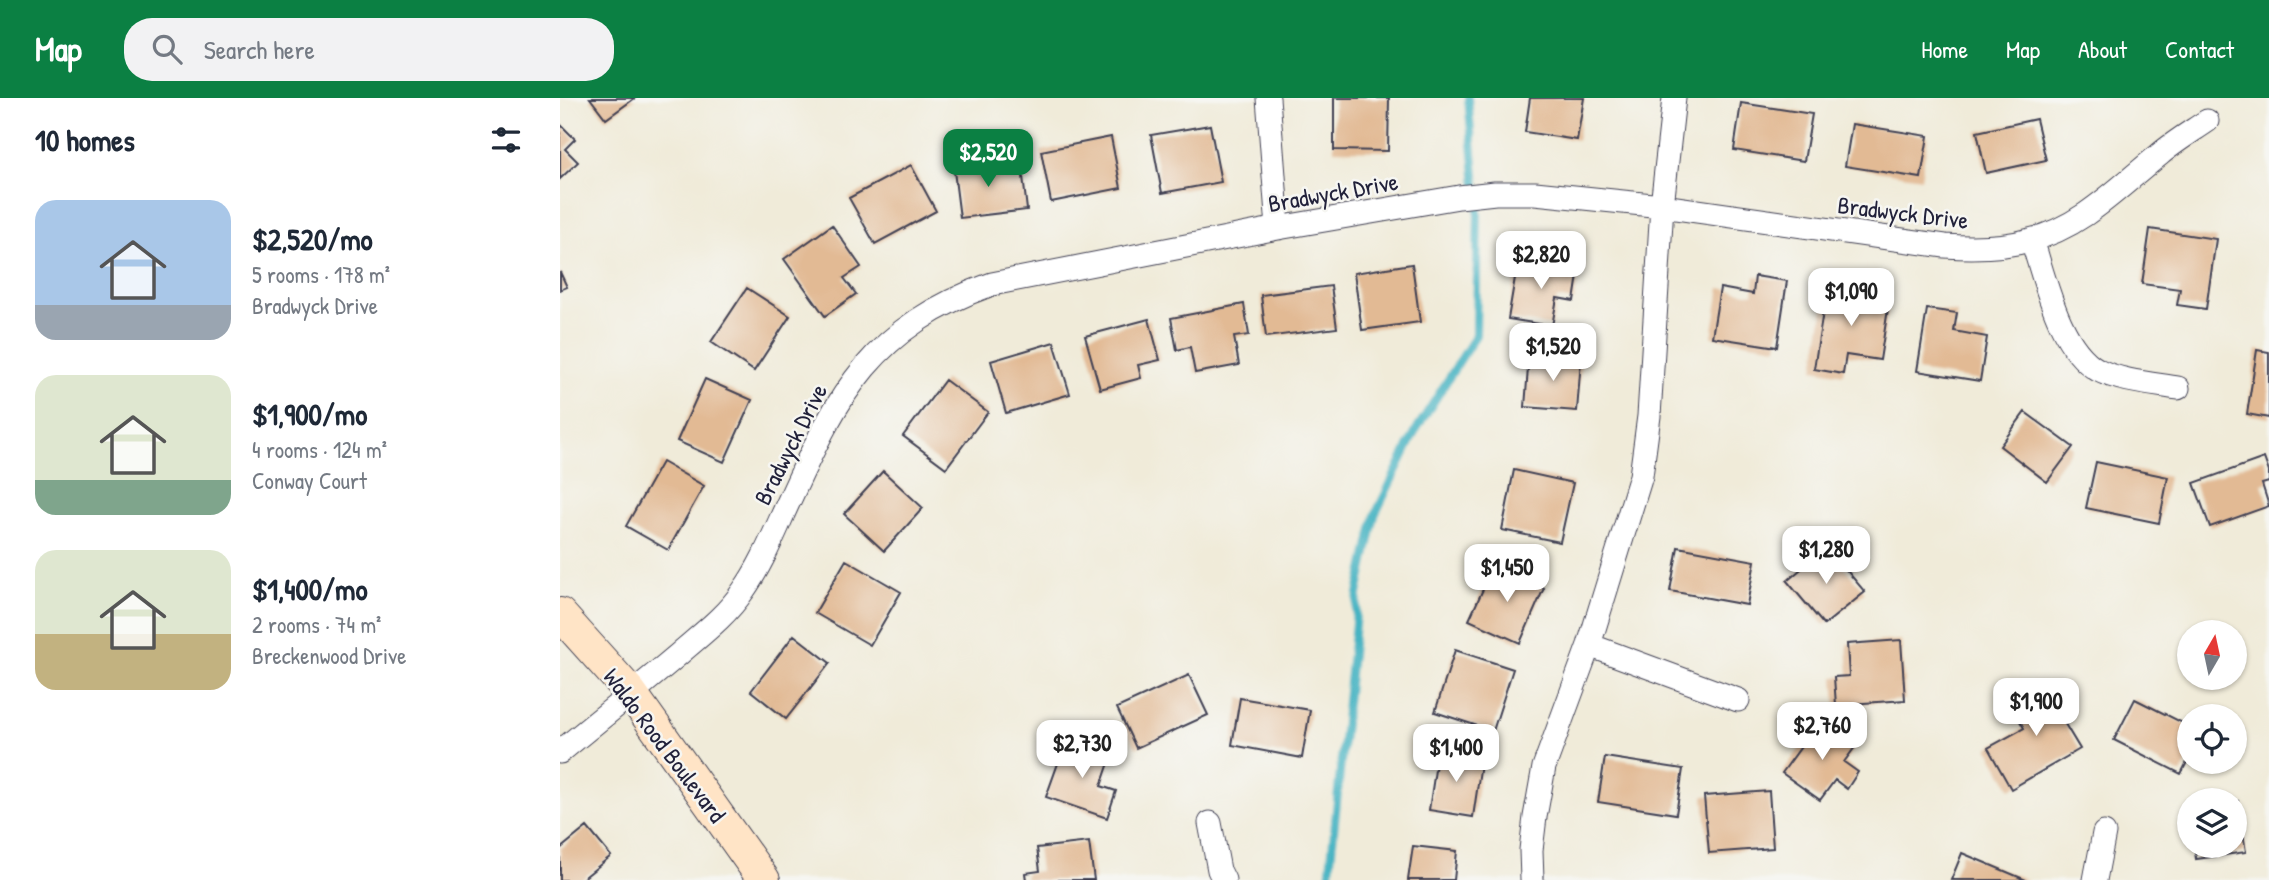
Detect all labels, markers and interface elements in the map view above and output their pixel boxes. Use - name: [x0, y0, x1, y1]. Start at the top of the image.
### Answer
- search box: [124, 18, 614, 81]
- text: Map: [35, 27, 82, 71]
- icon: search: [148, 30, 186, 68]
- text: Search here: [204, 32, 315, 67]
- text: Home: [1921, 33, 1968, 65]
- text: Map: [2006, 33, 2040, 65]
- text: About: [2078, 33, 2127, 65]
- text: Contact: [2165, 33, 2234, 65]
- text: 10 homes: [35, 120, 135, 160]
- icon: filters: [487, 121, 525, 159]
- pin: $2,520: [931, 130, 1045, 189]
- text: $2,520: [959, 136, 1017, 167]
- street label: Bradwyck Drive: [1266, 165, 1401, 219]
- street label: Bradwyck Drive: [1836, 188, 1971, 236]
- text: $2,520/mo: [252, 219, 373, 259]
- icon: home: [91, 228, 175, 312]
- pin: $2,820: [1484, 232, 1598, 291]
- text: $2,820: [1512, 238, 1570, 269]
- text: 5 rooms · 178 m²: [252, 259, 390, 290]
- pin: $1,090: [1794, 268, 1908, 328]
- text: $1,090: [1824, 275, 1878, 306]
- text: Bradwyck Drive: [252, 290, 378, 321]
- pin: $1,520: [1496, 324, 1610, 383]
- text: $1,520: [1525, 330, 1581, 361]
- street label: Bradwyck Drive: [746, 378, 834, 510]
- text: $1,900/mo: [252, 394, 367, 434]
- icon: home: [91, 403, 175, 487]
- text: 4 rooms · 124 m²: [252, 434, 387, 465]
- text: Conway Court: [252, 465, 367, 496]
- pin: $1,280: [1769, 526, 1883, 586]
- text: $1,280: [1798, 533, 1854, 564]
- pin: $1,450: [1450, 545, 1564, 604]
- text: $1,450: [1480, 551, 1534, 582]
- text: $1,400/mo: [252, 569, 367, 609]
- icon: home: [91, 578, 175, 662]
- text: 2 rooms · 74 m²: [252, 609, 381, 640]
- north arrow: [2177, 620, 2247, 690]
- map controls: [2177, 620, 2247, 858]
- text: Breckenwood Drive: [252, 640, 406, 671]
- street label: Waldo Rood Boulevard: [596, 661, 734, 829]
- pin: $1,900: [1979, 678, 2093, 738]
- text: $1,900: [2009, 685, 2063, 716]
- pin: $2,760: [1765, 702, 1879, 762]
- button: locate: [2177, 704, 2247, 774]
- text: $2,760: [1793, 709, 1851, 740]
- pin: $2,730: [1025, 720, 1139, 780]
- pin: $1,400: [1399, 724, 1513, 784]
- text: $2,730: [1052, 727, 1112, 758]
- text: $1,400: [1429, 731, 1483, 762]
- button: layers: [2177, 788, 2247, 858]

